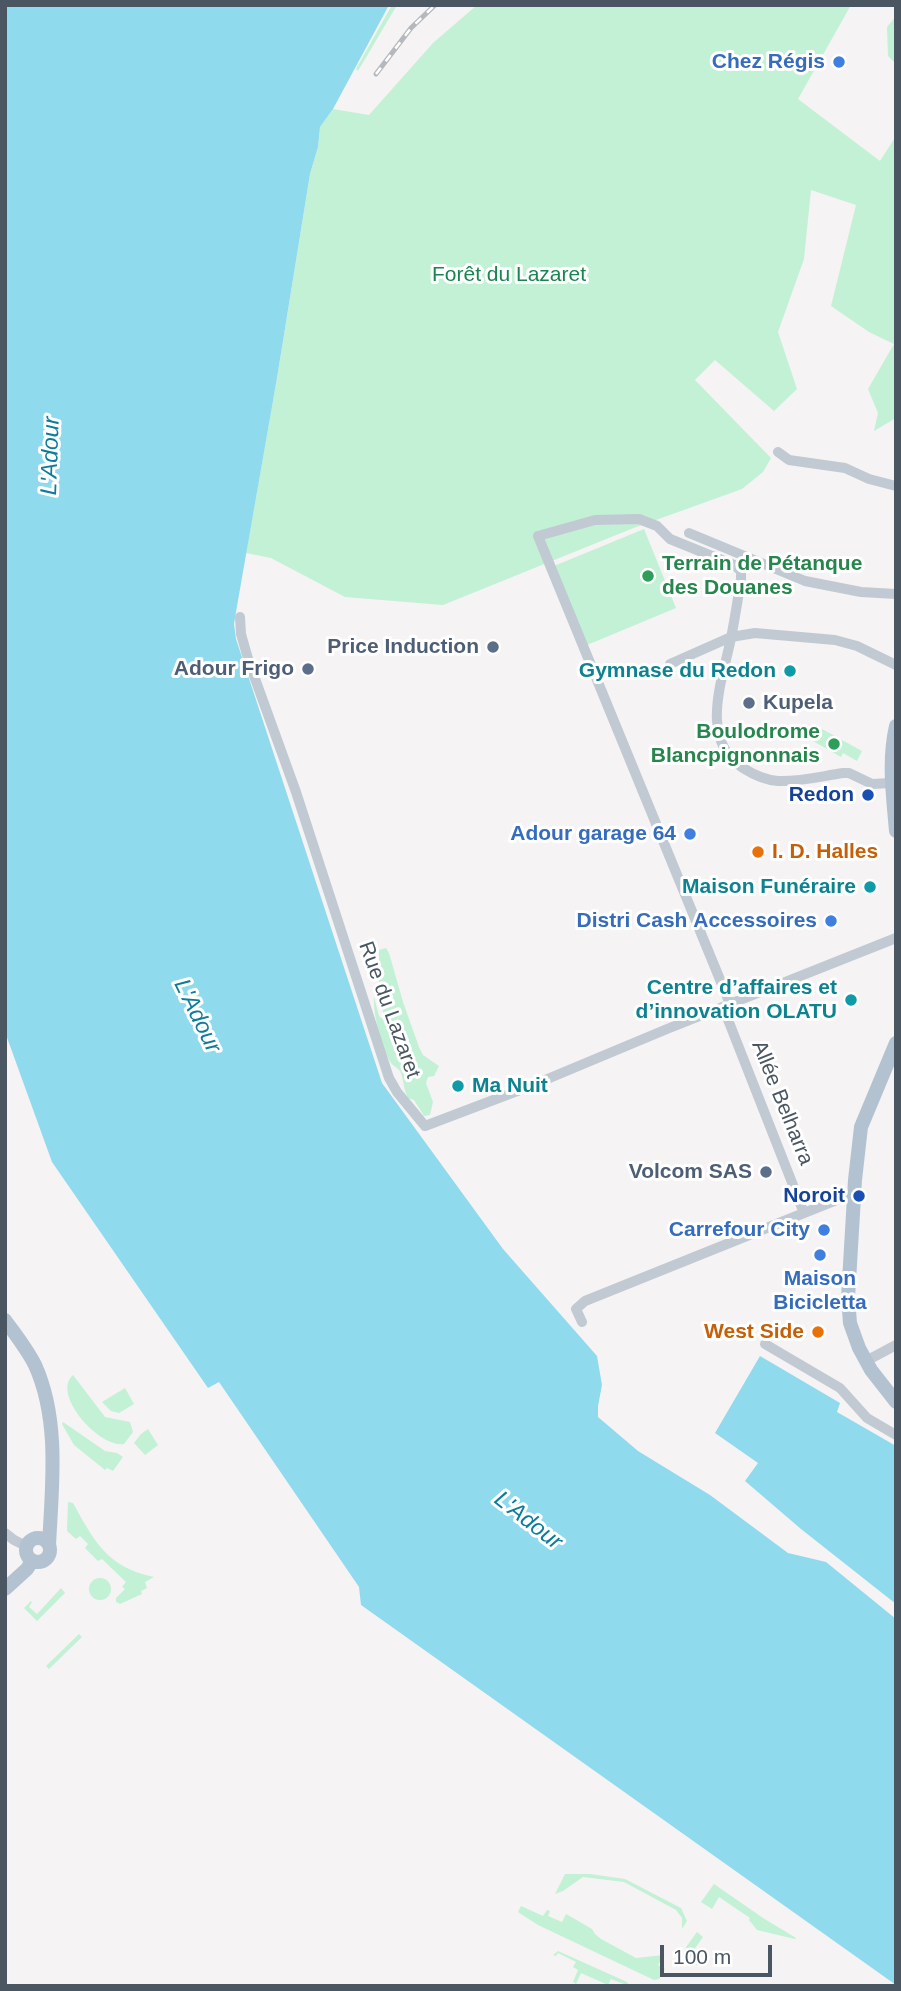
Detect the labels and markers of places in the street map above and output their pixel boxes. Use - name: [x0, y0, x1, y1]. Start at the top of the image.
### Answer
- place label: Chez Régis: [712, 49, 825, 75]
- marker: Chez Régis: [831, 54, 847, 70]
- place label: Terrain de Pétanque des Douanes: [662, 551, 862, 601]
- marker: Terrain de Pétanque des Douanes: [640, 568, 656, 584]
- place label: Price Induction: [327, 634, 479, 660]
- marker: Price Induction: [485, 639, 501, 655]
- place label: Adour Frigo: [174, 656, 294, 682]
- place label: Gymnase du Redon: [579, 658, 776, 684]
- marker: Adour Frigo: [300, 661, 316, 677]
- marker: Gymnase du Redon: [782, 663, 798, 679]
- place label: Kupela: [763, 690, 833, 716]
- marker: Kupela: [741, 695, 757, 711]
- place label: Boulodrome Blancpignonnais: [651, 719, 820, 769]
- marker: Boulodrome Blancpignonnais: [826, 736, 842, 752]
- place label: Redon: [789, 782, 854, 808]
- marker: Redon: [860, 787, 876, 803]
- place label: Adour garage 64: [510, 821, 676, 847]
- marker: Adour garage 64: [682, 826, 698, 842]
- place label: I. D. Halles: [772, 839, 878, 865]
- marker: I. D. Halles: [750, 844, 766, 860]
- place label: Maison Funéraire: [682, 874, 856, 900]
- marker: Maison Funéraire: [862, 879, 878, 895]
- place label: Distri Cash Accessoires: [577, 908, 817, 934]
- marker: Distri Cash Accessoires: [823, 913, 839, 929]
- place label: Centre d’affaires et d’innovation OLATU: [636, 975, 837, 1025]
- marker: Centre d’affaires et d’innovation OLATU: [843, 992, 859, 1008]
- place label: Ma Nuit: [472, 1073, 548, 1099]
- marker: Ma Nuit: [450, 1078, 466, 1094]
- place label: Volcom SAS: [629, 1159, 752, 1185]
- marker: Volcom SAS: [758, 1164, 774, 1180]
- place label: Noroit: [783, 1183, 845, 1209]
- marker: Noroit: [851, 1188, 867, 1204]
- place label: Carrefour City: [669, 1217, 810, 1243]
- marker: Carrefour City: [816, 1222, 832, 1238]
- marker: Maison Bicicletta: [812, 1247, 828, 1263]
- place label: Maison Bicicletta: [773, 1266, 867, 1316]
- place label: West Side: [704, 1319, 804, 1345]
- marker: West Side: [810, 1324, 826, 1340]

